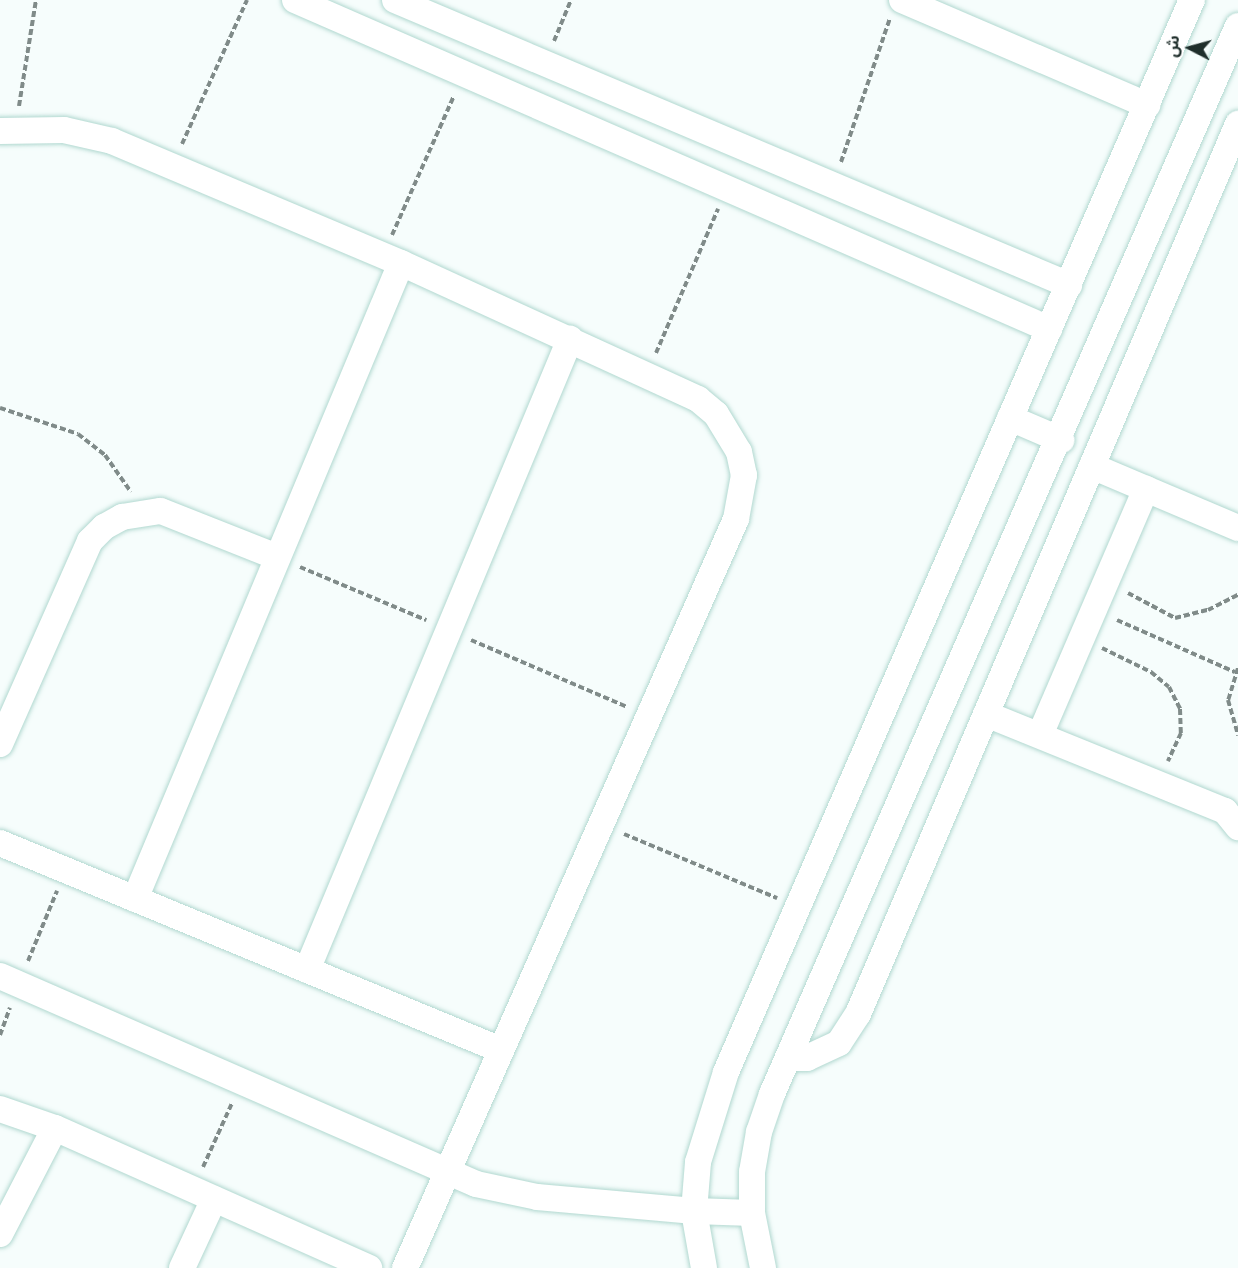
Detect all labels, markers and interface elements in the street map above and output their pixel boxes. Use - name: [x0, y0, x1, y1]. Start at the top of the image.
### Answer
- north arrow: [1160, 18, 1220, 78]
- text: ش: [1162, 34, 1182, 58]

